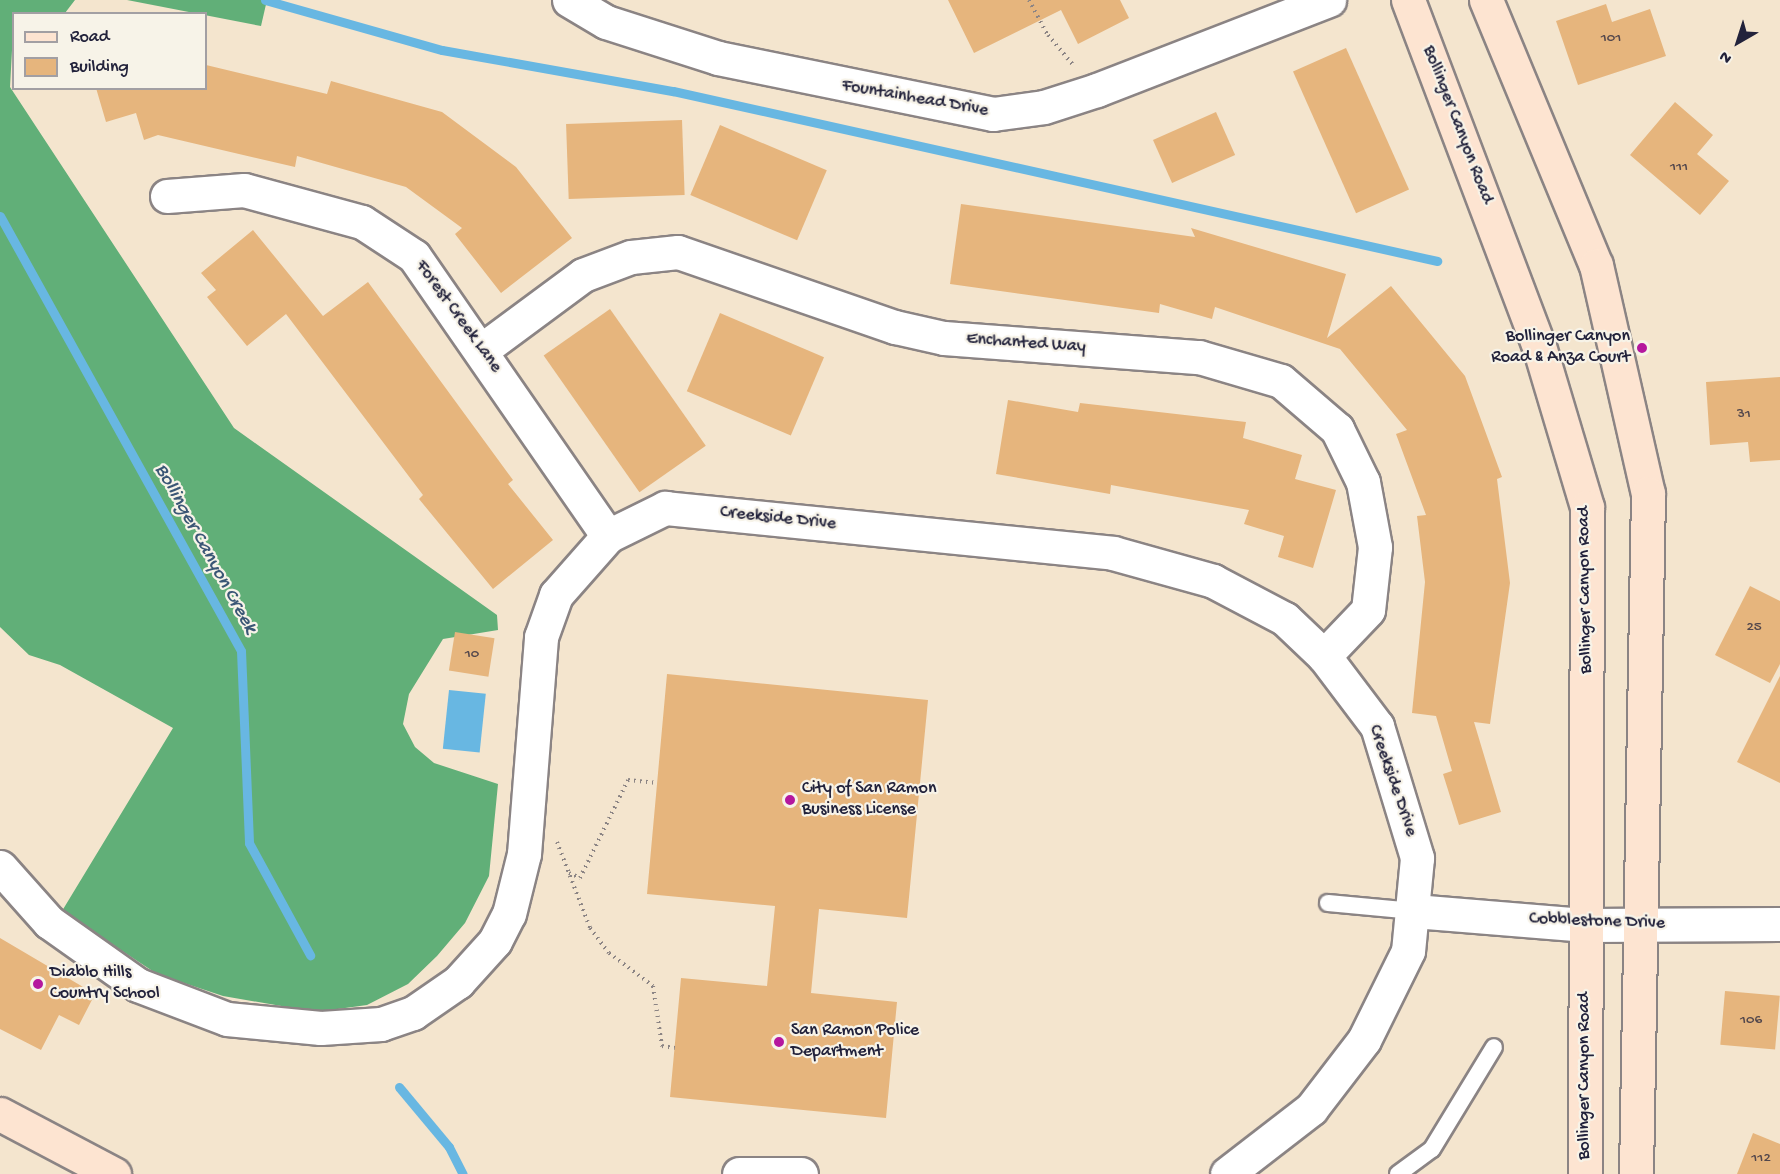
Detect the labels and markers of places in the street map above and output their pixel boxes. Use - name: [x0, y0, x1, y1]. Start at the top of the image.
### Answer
- place label: Bollinger Canyon Road & Anza Court: [1491, 327, 1630, 370]
- marker: Bollinger Canyon Road & Anza Court: [1635, 341, 1649, 355]
- place label: City of San Ramon Business License: [802, 779, 936, 822]
- marker: City of San Ramon Business License: [783, 793, 797, 807]
- place label: Diablo Hills Country School: [50, 963, 160, 1006]
- marker: Diablo Hills Country School: [31, 977, 45, 991]
- place label: San Ramon Police Department: [791, 1021, 919, 1064]
- marker: San Ramon Police Department: [772, 1035, 786, 1049]

